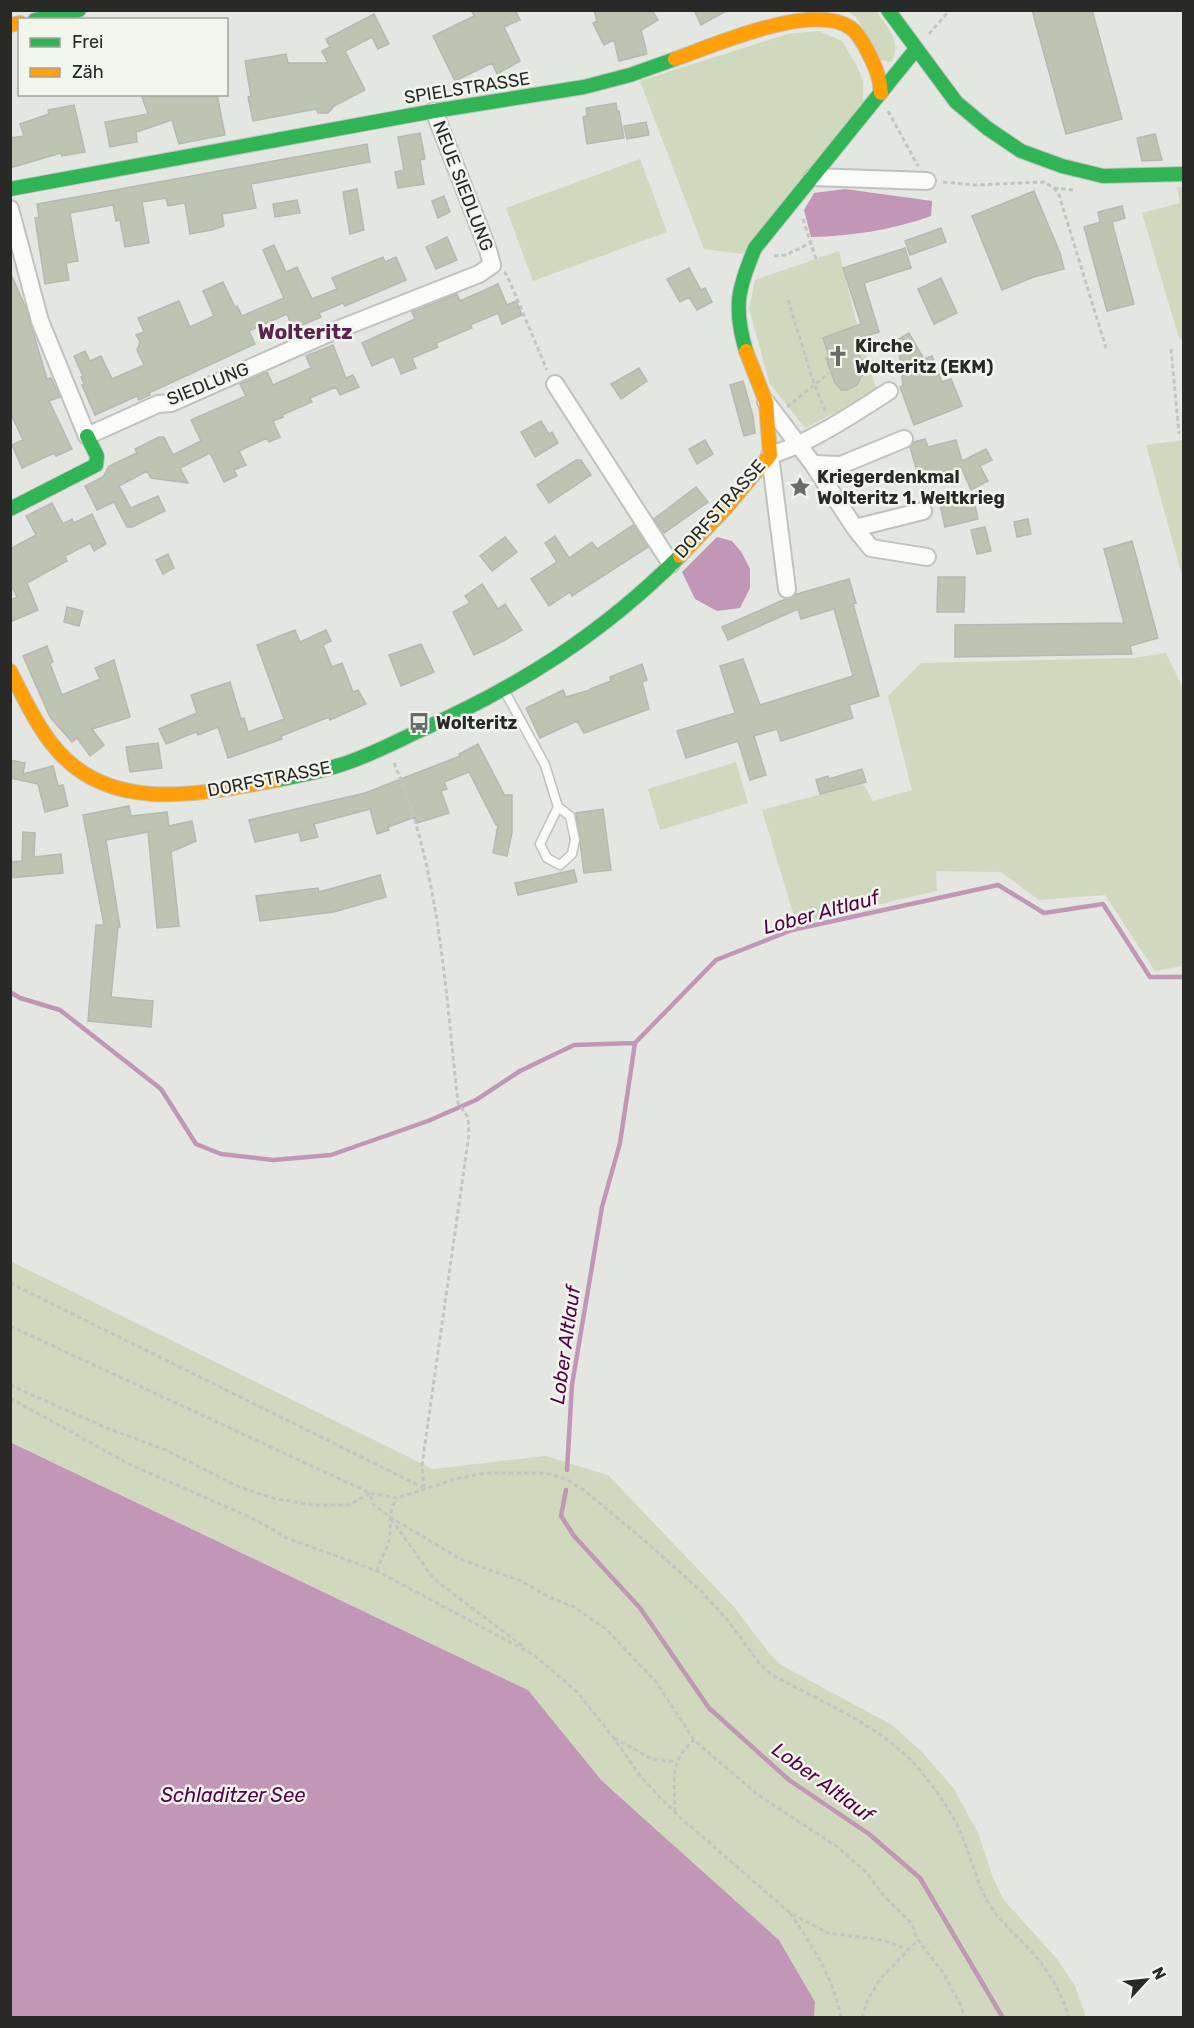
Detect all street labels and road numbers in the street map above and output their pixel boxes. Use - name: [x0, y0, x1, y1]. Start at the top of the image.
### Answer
- street label: SPIELSTRASSE: [402, 67, 532, 109]
- street label: NEUE SIEDLUNG: [428, 118, 498, 254]
- street label: SIEDLUNG: [164, 358, 252, 410]
- street label: DORFSTRASSE: [670, 455, 770, 563]
- street label: DORFSTRASSE: [205, 756, 333, 802]

